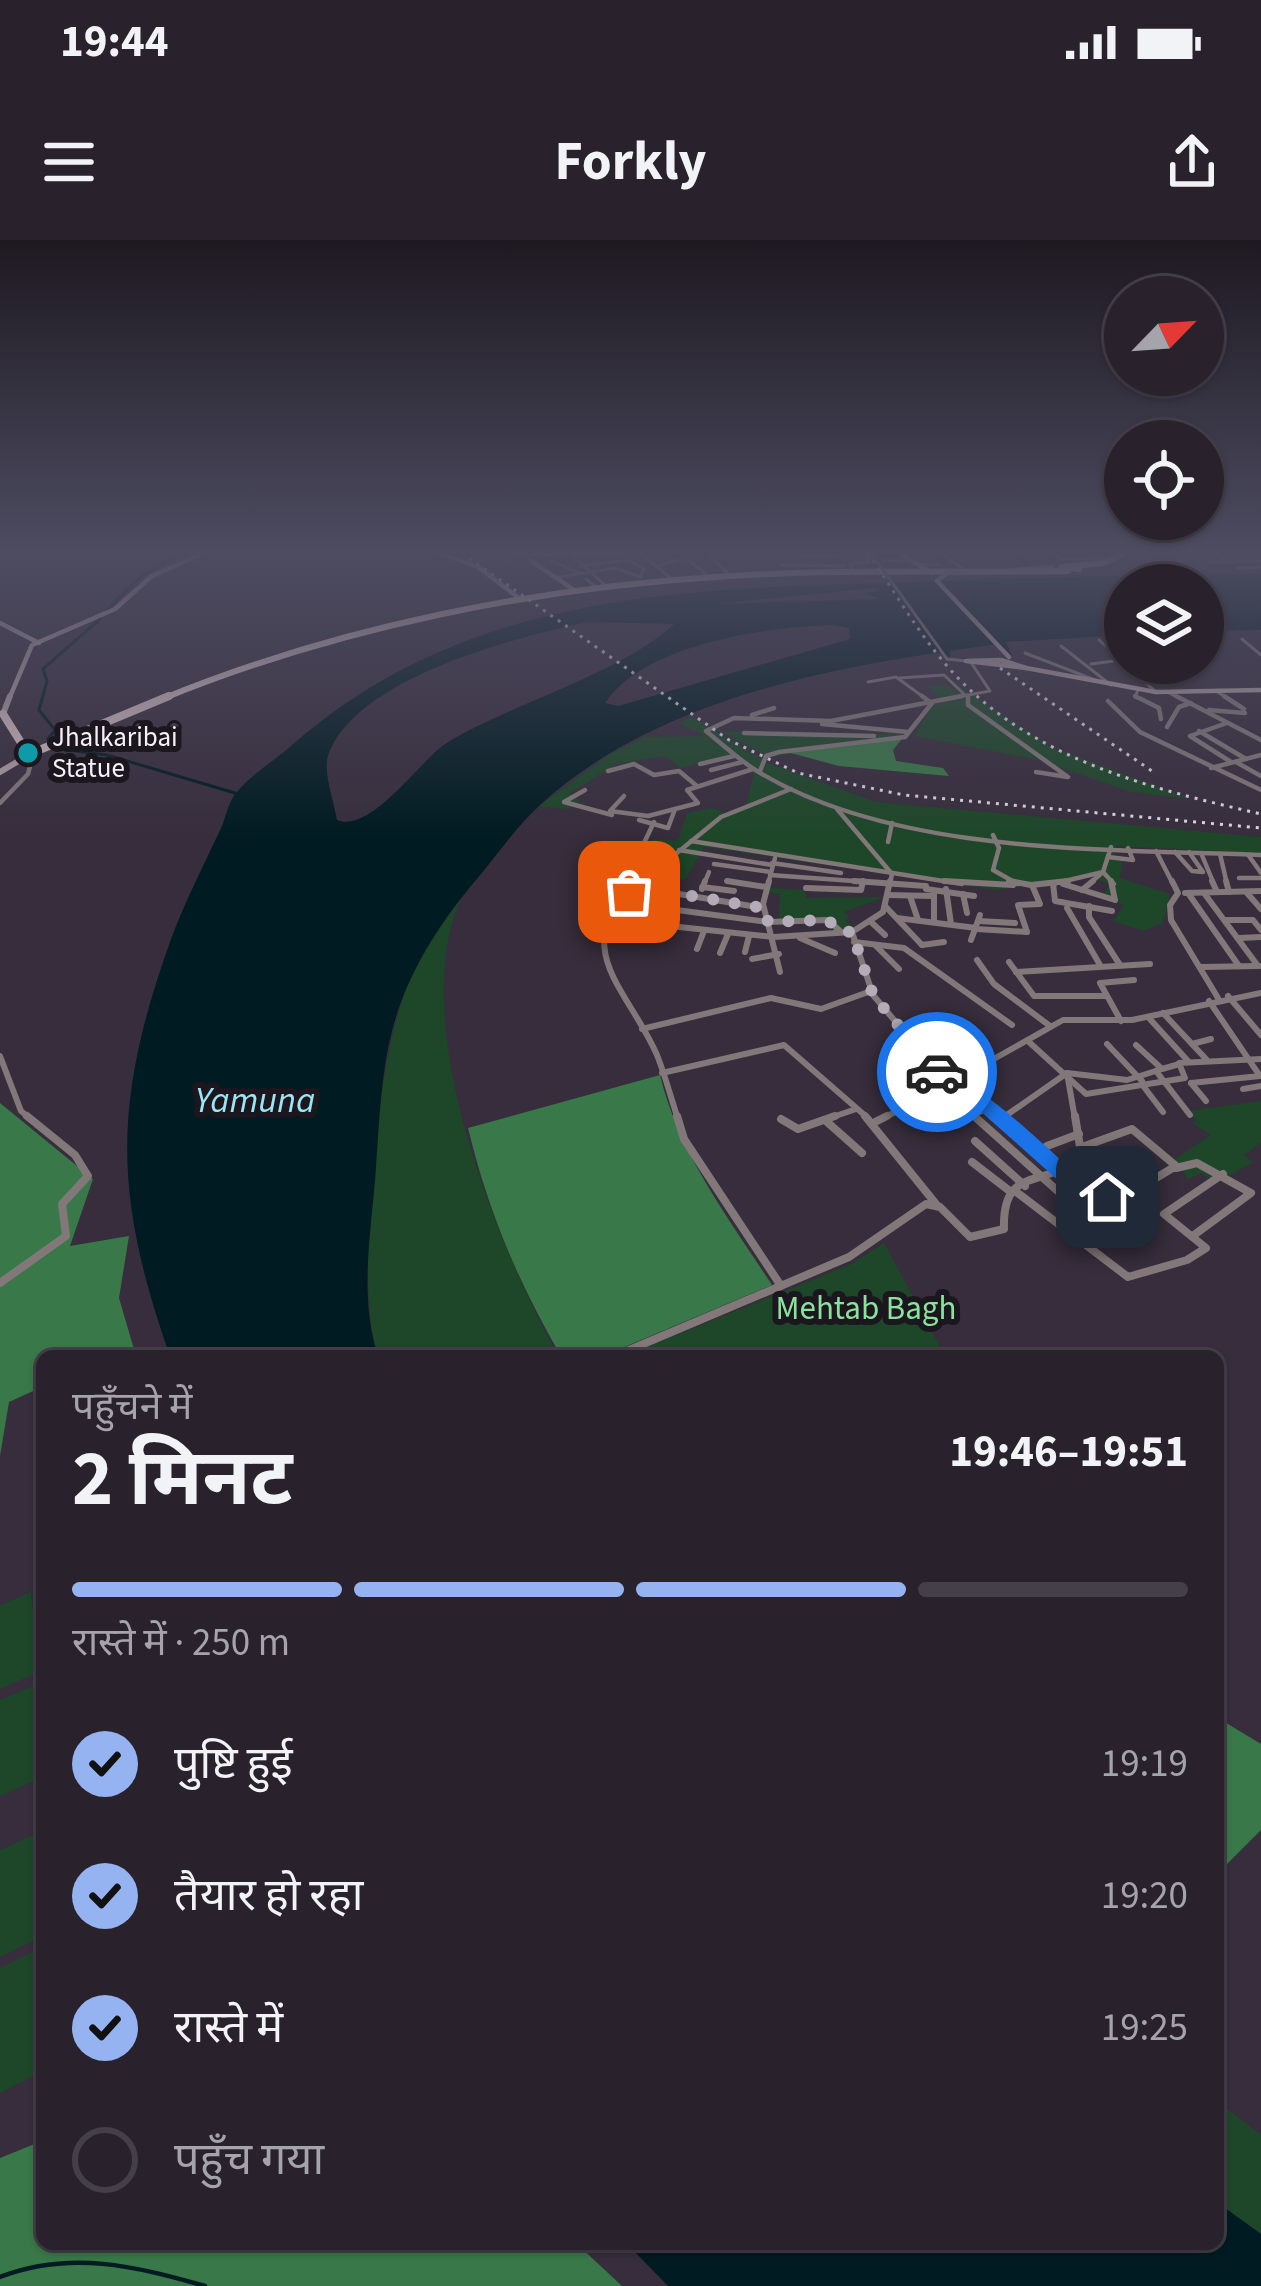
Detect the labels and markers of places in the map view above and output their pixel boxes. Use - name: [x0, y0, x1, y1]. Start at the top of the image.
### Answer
- place label: Jhalkaribai Statue: [52, 718, 178, 788]
- marker: Jhalkaribai Statue: [15, 740, 41, 766]
- pin: [578, 841, 680, 943]
- pin: [1056, 1146, 1158, 1248]

